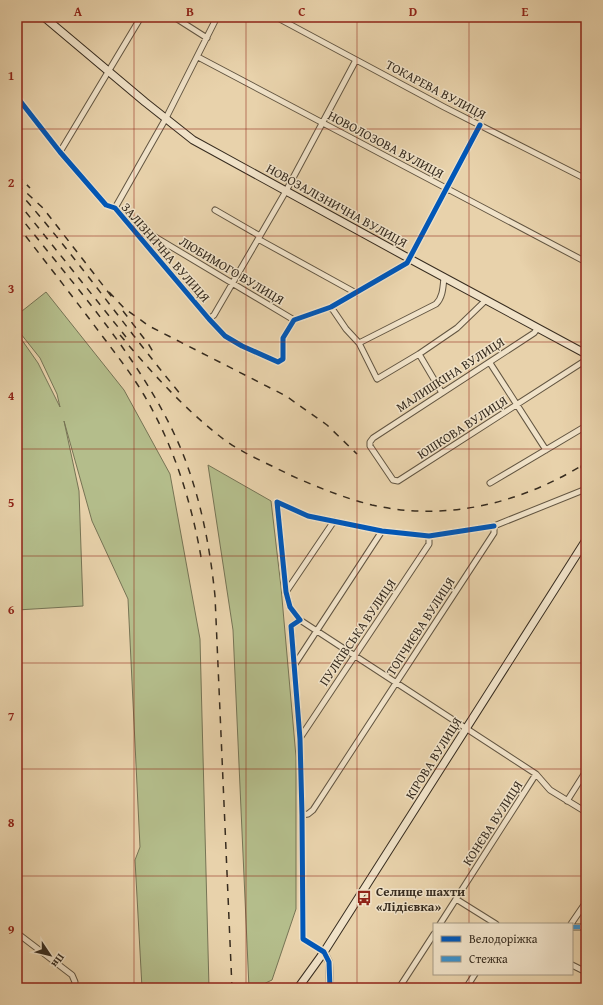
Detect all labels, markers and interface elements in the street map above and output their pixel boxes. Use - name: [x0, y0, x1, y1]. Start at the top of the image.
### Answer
- text: A: [74, 2, 83, 21]
- text: B: [186, 2, 194, 21]
- text: C: [298, 2, 306, 21]
- text: D: [409, 2, 417, 21]
- text: E: [522, 2, 529, 21]
- street label: ТОКАРЕВА ВУЛИЦЯ: [382, 55, 490, 124]
- text: 1: [8, 66, 14, 85]
- street label: НОВОЛОЗОВА ВУЛИЦЯ: [324, 106, 447, 183]
- street label: НОВОЗАЛІЗНИЧНА ВУЛИЦЯ: [263, 159, 411, 252]
- text: 2: [8, 173, 15, 192]
- street label: ЗАЛІЗНИЧНА ВУЛИЦЯ: [117, 198, 215, 307]
- street label: ЛЮБИМОГО ВУЛИЦЯ: [176, 232, 288, 309]
- text: 3: [8, 279, 14, 298]
- street label: МАЛИШКІНА ВУЛИЦЯ: [392, 332, 508, 417]
- text: 4: [8, 386, 15, 405]
- street label: ЮШКОВА ВУЛИЦЯ: [413, 391, 511, 464]
- text: 5: [8, 493, 15, 512]
- street label: ТОПЧИЄВА ВУЛИЦЯ: [381, 573, 460, 679]
- street label: ПУЛКІВСЬКА ВУЛИЦЯ: [315, 575, 401, 690]
- text: 6: [8, 600, 15, 619]
- text: 7: [8, 707, 15, 726]
- street label: КІРОВА ВУЛИЦЯ: [401, 713, 466, 803]
- street label: КОНЄВА ВУЛИЦЯ: [458, 777, 527, 870]
- text: 8: [8, 813, 15, 832]
- place label: Селище шахти «Лідієвка»: [376, 882, 465, 916]
- bus stop icon: Селище шахти «Лідієвка»: [355, 889, 373, 907]
- text: 9: [8, 920, 15, 939]
- legend: [433, 923, 573, 975]
- text: Велодоріжка: [469, 930, 538, 947]
- north arrow: [30, 935, 70, 975]
- text: Пн: [47, 950, 69, 971]
- text: Стежка: [469, 950, 508, 967]

